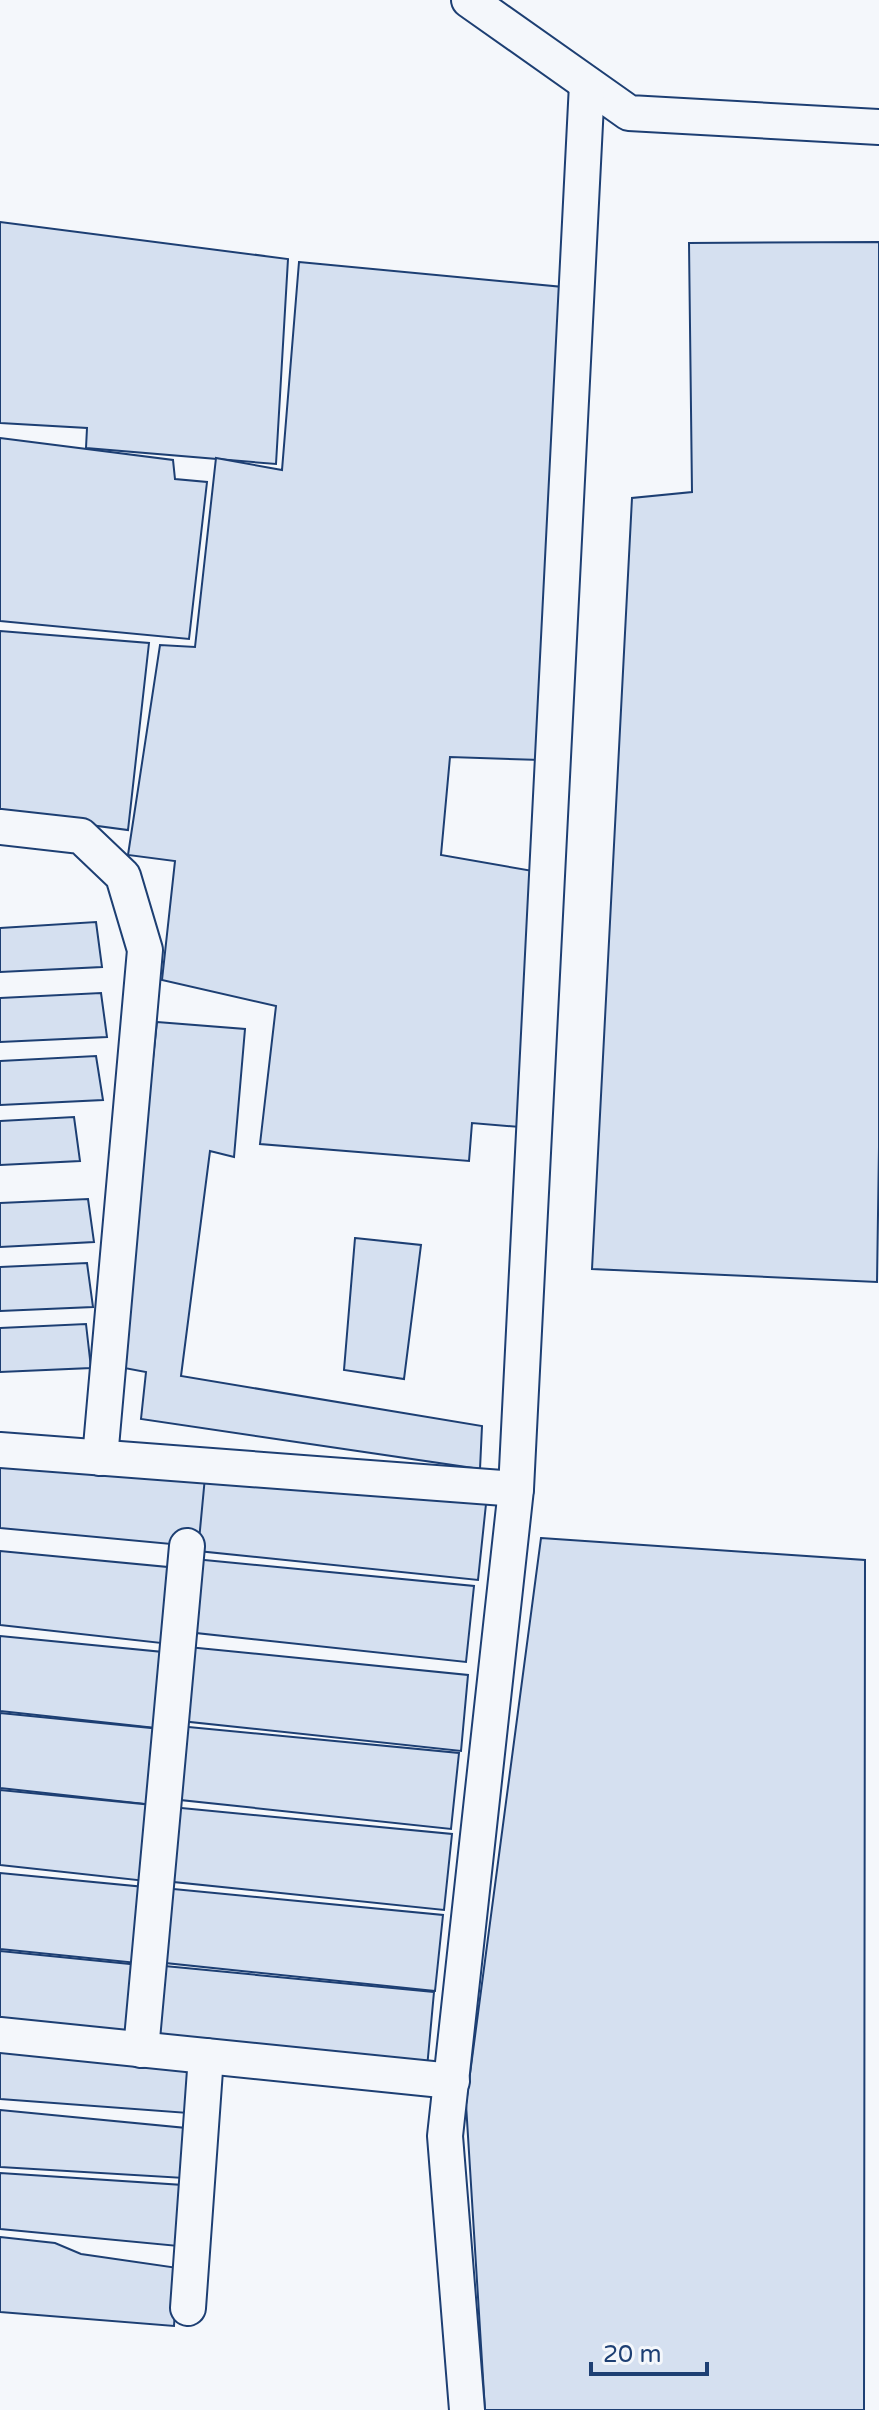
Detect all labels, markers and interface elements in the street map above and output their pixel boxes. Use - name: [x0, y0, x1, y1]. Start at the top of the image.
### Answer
- scale bar: [591, 2326, 707, 2376]
- text: 20 m: [603, 2340, 661, 2369]

